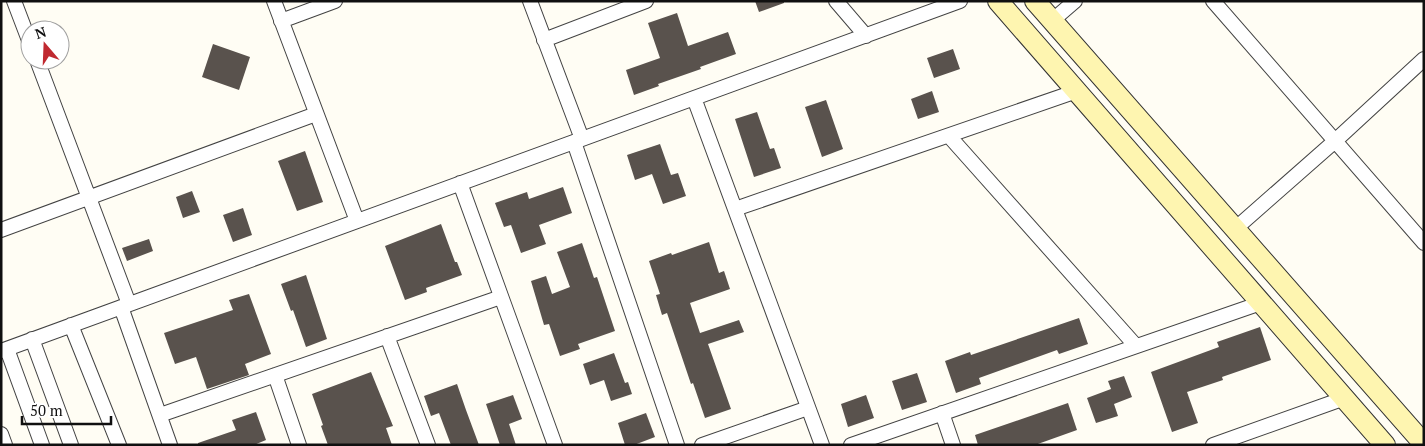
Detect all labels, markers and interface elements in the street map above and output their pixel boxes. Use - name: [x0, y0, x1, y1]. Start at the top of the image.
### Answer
- north arrow: [20, 20, 70, 70]
- text: N: [32, 21, 49, 43]
- scale bar: [22, 394, 111, 426]
- text: 50 m: [30, 400, 63, 420]

